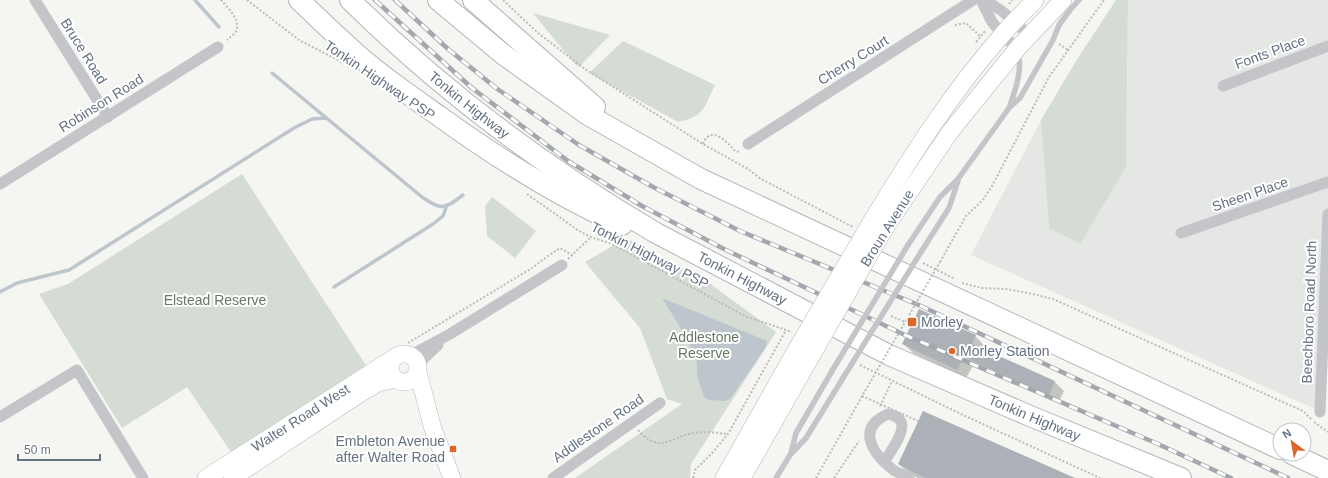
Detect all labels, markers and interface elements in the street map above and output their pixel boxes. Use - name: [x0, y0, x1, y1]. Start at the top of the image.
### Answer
- street label: Bruce Road: [58, 15, 110, 87]
- street label: Cherry Court: [815, 32, 891, 88]
- street label: Fonts Place: [1233, 32, 1308, 72]
- street label: Tonkin Highway PSP: [322, 37, 438, 123]
- street label: Tonkin Highway: [426, 68, 513, 142]
- street label: Robinson Road: [56, 71, 146, 135]
- street label: Sheen Place: [1210, 173, 1290, 214]
- street label: Broun Avenue: [857, 186, 917, 269]
- street label: Tonkin Highway PSP: [588, 218, 712, 292]
- street label: Beechboro Road North: [1299, 240, 1319, 384]
- street label: Tonkin Highway: [695, 248, 789, 308]
- park label: Elstead Reserve: [164, 292, 267, 308]
- place label: Morley: [921, 314, 963, 330]
- marker: Morley: [906, 316, 918, 328]
- park label: Addlestone Reserve: [669, 329, 739, 361]
- place label: Morley Station: [960, 343, 1049, 359]
- marker: Morley Station: [947, 346, 957, 356]
- street label: Walter Road West: [249, 381, 352, 455]
- street label: Addlestone Road: [549, 391, 647, 465]
- street label: Tonkin Highway: [986, 391, 1083, 444]
- north arrow: [1272, 422, 1312, 462]
- text: N: [1280, 426, 1293, 441]
- place label: Embleton Avenue after Walter Road: [336, 433, 445, 465]
- scale bar: [18, 436, 100, 462]
- text: 50 m: [24, 443, 51, 457]
- marker: Embleton Avenue after Walter Road: [448, 444, 458, 454]

